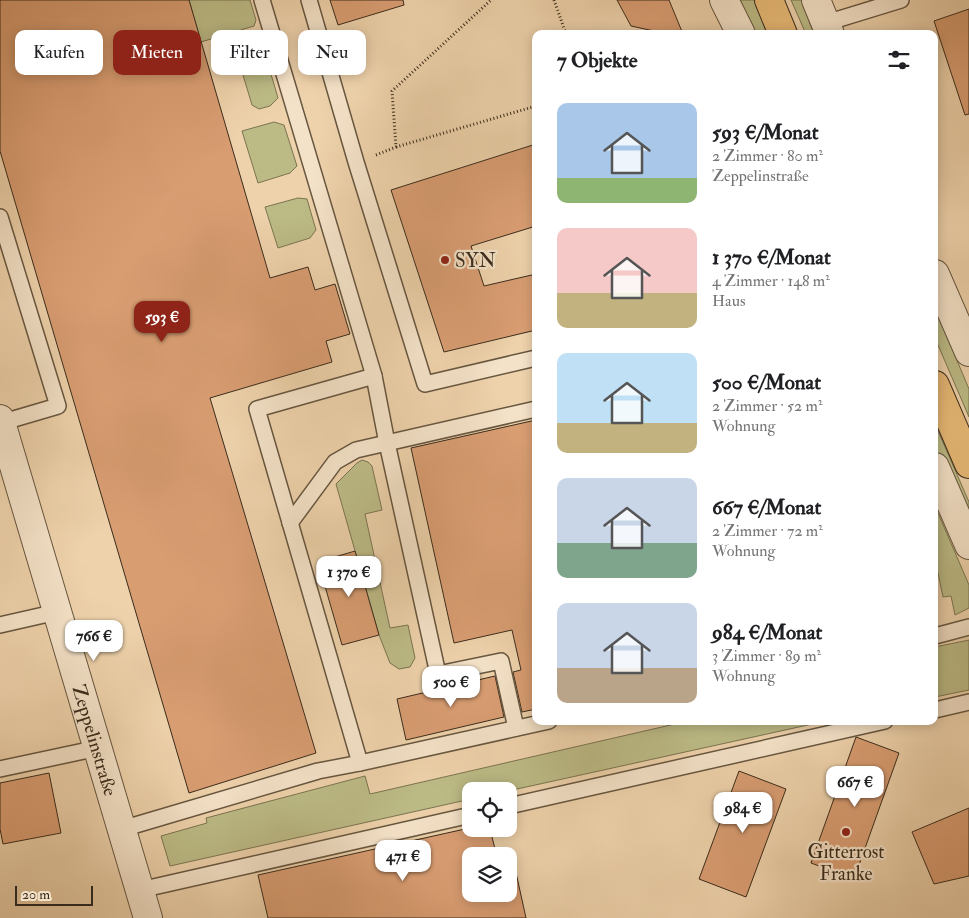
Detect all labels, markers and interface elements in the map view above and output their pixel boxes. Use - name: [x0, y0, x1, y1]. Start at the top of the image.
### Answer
- chip: Kaufen: [15, 30, 103, 75]
- chip: Mieten: [113, 30, 201, 75]
- chip: Filter: [211, 30, 288, 75]
- chip: Neu: [298, 30, 366, 75]
- icon: filters: [885, 46, 913, 74]
- text: 7 Objekte: [557, 47, 638, 74]
- text: 593 €/Monat: [712, 119, 819, 146]
- icon: home: [597, 123, 657, 183]
- text: 2 Zimmer · 80 m²: [712, 146, 823, 166]
- text: Zeppelinstraße: [712, 166, 809, 186]
- text: 1 370 €/Monat: [712, 244, 831, 271]
- icon: home: [597, 248, 657, 308]
- place label: SYN: [455, 249, 496, 273]
- marker: SYN: [439, 254, 451, 266]
- text: 4 Zimmer · 148 m²: [712, 271, 830, 291]
- text: Haus: [712, 291, 745, 311]
- pin: 593 €: [127, 300, 197, 343]
- text: 593 €: [145, 307, 179, 327]
- text: 500 €/Monat: [712, 369, 821, 396]
- icon: home: [597, 373, 657, 433]
- text: 2 Zimmer · 52 m²: [712, 396, 822, 416]
- text: Wohnung: [712, 416, 775, 436]
- text: 667 €/Monat: [712, 494, 821, 521]
- icon: home: [597, 498, 657, 558]
- text: 2 Zimmer · 72 m²: [712, 521, 823, 541]
- text: Wohnung: [712, 541, 775, 561]
- pin: 1 370 €: [303, 556, 395, 598]
- text: 1 370 €: [327, 562, 371, 582]
- text: 984 €/Monat: [712, 619, 822, 646]
- pin: 766 €: [59, 620, 129, 662]
- icon: home: [597, 623, 657, 683]
- text: 766 €: [76, 626, 112, 646]
- text: 3 Zimmer · 89 m²: [712, 646, 821, 666]
- pin: 500 €: [416, 666, 486, 708]
- text: Wohnung: [712, 666, 775, 686]
- text: 500 €: [433, 672, 469, 692]
- street label: Zeppelinstraße: [66, 682, 122, 799]
- pin: 667 €: [820, 766, 890, 808]
- text: 667 €: [837, 772, 873, 792]
- map controls: [462, 782, 517, 902]
- button: locate: [462, 782, 517, 837]
- pin: 984 €: [708, 792, 778, 834]
- text: 984 €: [724, 798, 762, 818]
- marker: Gitterrost Franke: [840, 826, 852, 838]
- pin: 471 €: [368, 840, 438, 882]
- place label: Gitterrost Franke: [807, 840, 885, 886]
- text: 471 €: [386, 846, 420, 866]
- button: layers: [462, 847, 517, 902]
- scale bar: [15, 883, 92, 906]
- text: 20 m: [22, 886, 50, 903]

